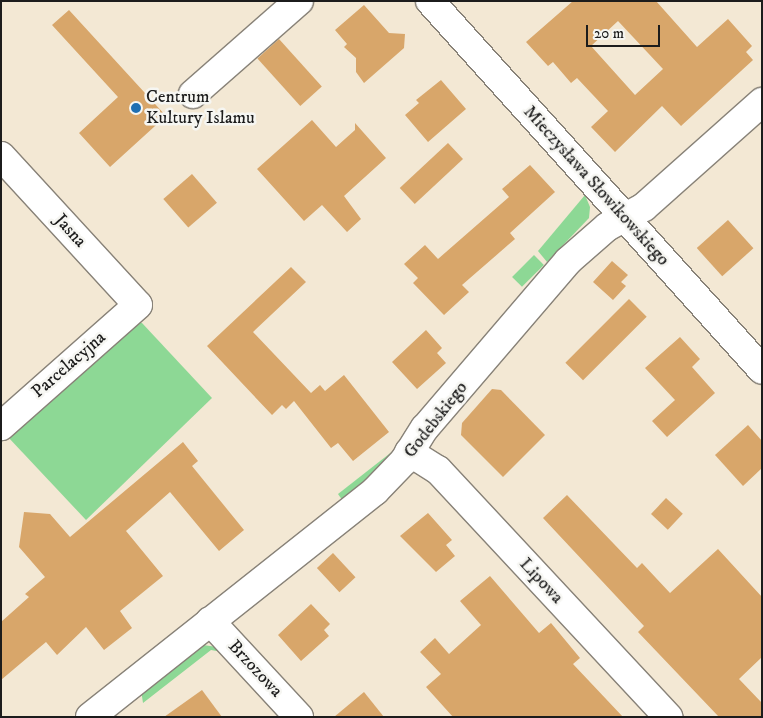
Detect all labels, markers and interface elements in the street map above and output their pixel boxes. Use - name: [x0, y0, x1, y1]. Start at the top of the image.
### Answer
- scale bar: [588, 15, 662, 47]
- text: 20 m: [594, 24, 624, 43]
- place label: Centrum Kultury Islamu: [146, 87, 255, 130]
- marker: Centrum Kultury Islamu: [130, 102, 142, 114]
- street label: Mieczysława Słowikowskiego: [518, 102, 674, 270]
- street label: Jasna: [49, 210, 91, 252]
- street label: Parcelacyjna: [28, 327, 110, 403]
- street label: Godebskiego: [400, 378, 472, 462]
- street label: Lipowa: [515, 554, 567, 608]
- street label: Brzozowa: [223, 636, 287, 702]

